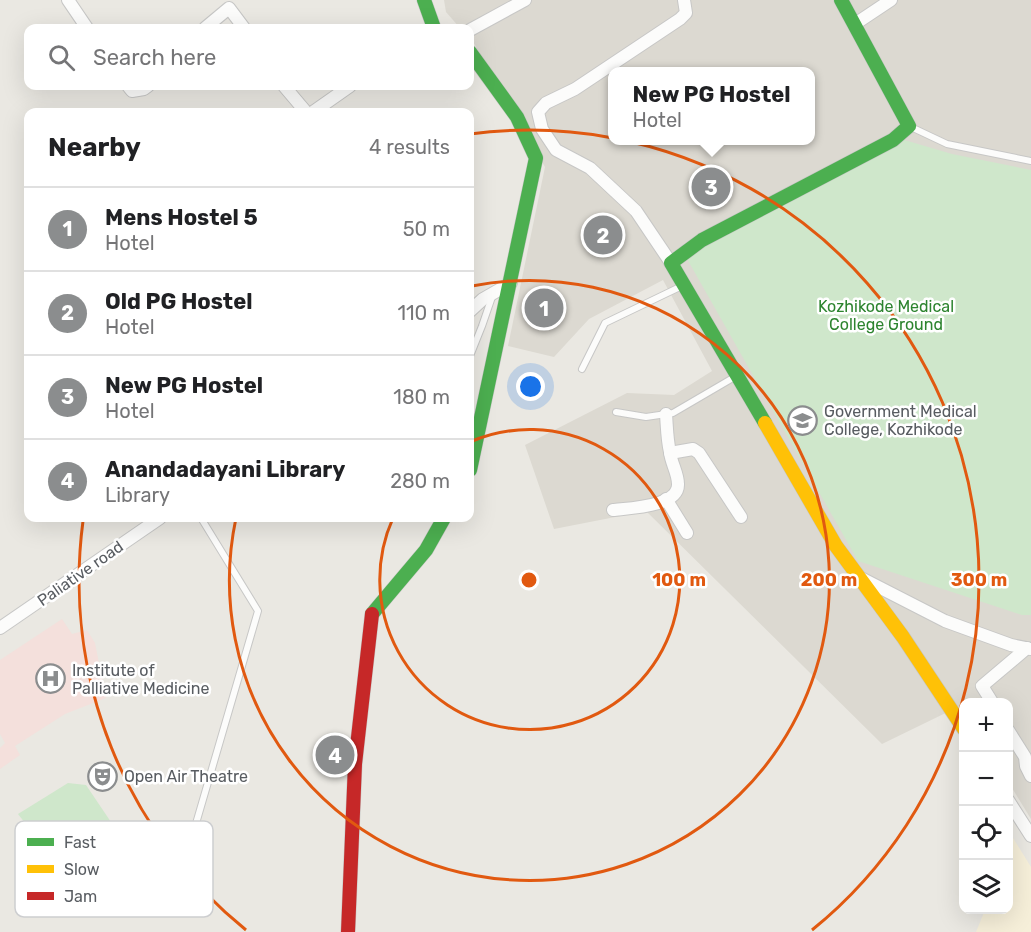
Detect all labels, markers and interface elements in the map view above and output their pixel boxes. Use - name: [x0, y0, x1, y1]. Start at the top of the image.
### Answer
- search box: [24, 24, 474, 90]
- icon: search: [45, 41, 78, 74]
- text: Search here: [93, 44, 216, 71]
- popup: [608, 67, 815, 145]
- text: New PG Hostel: [632, 81, 791, 108]
- text: Hotel: [632, 108, 682, 132]
- text: Nearby: [48, 132, 141, 163]
- text: 4 results: [369, 135, 450, 159]
- pin: 3: [692, 164, 730, 210]
- text: Mens Hostel 5: [105, 204, 258, 231]
- pin: 2: [584, 212, 622, 258]
- text: 1: [63, 217, 72, 241]
- text: 50 m: [403, 217, 450, 241]
- text: Hotel: [105, 231, 155, 255]
- pin: 1: [524, 286, 564, 330]
- text: Old PG Hostel: [105, 288, 253, 315]
- park label: Kozhikode Medical College Ground: [818, 297, 954, 334]
- text: 2: [61, 301, 74, 325]
- text: 110 m: [398, 301, 450, 325]
- text: Hotel: [105, 315, 155, 339]
- text: New PG Hostel: [105, 372, 263, 399]
- your location: [516, 372, 545, 401]
- text: 3: [61, 385, 74, 409]
- text: 180 m: [393, 385, 450, 409]
- text: Hotel: [105, 399, 155, 423]
- place label: Government Medical College, Kozhikode: [824, 402, 977, 439]
- school or university icon: Government Medical College, Kozhikode: [787, 404, 819, 436]
- text: Anandadayani Library: [105, 456, 345, 483]
- text: 4: [61, 469, 74, 493]
- text: 280 m: [390, 469, 450, 493]
- text: Library: [105, 483, 170, 507]
- street label: Paliative road: [34, 537, 127, 610]
- text: 100 m: [652, 569, 706, 591]
- text: 200 m: [801, 569, 857, 591]
- text: 300 m: [951, 569, 1007, 591]
- centre of rings: [519, 570, 539, 590]
- place label: Institute of Palliative Medicine: [72, 661, 209, 698]
- hospital icon: Institute of Palliative Medicine: [35, 663, 67, 695]
- map controls: [959, 698, 1013, 914]
- button: +: [959, 698, 1013, 752]
- pin: 4: [316, 732, 354, 777]
- button: −: [959, 752, 1013, 806]
- theatre icon: Open Air Theatre: [87, 760, 119, 792]
- place label: Open Air Theatre: [124, 767, 248, 786]
- button: locate: [959, 806, 1013, 860]
- legend: [15, 821, 213, 917]
- text: Fast: [64, 833, 96, 852]
- text: Slow: [64, 860, 100, 879]
- button: layers: [959, 860, 1013, 914]
- text: Jam: [64, 887, 97, 906]

